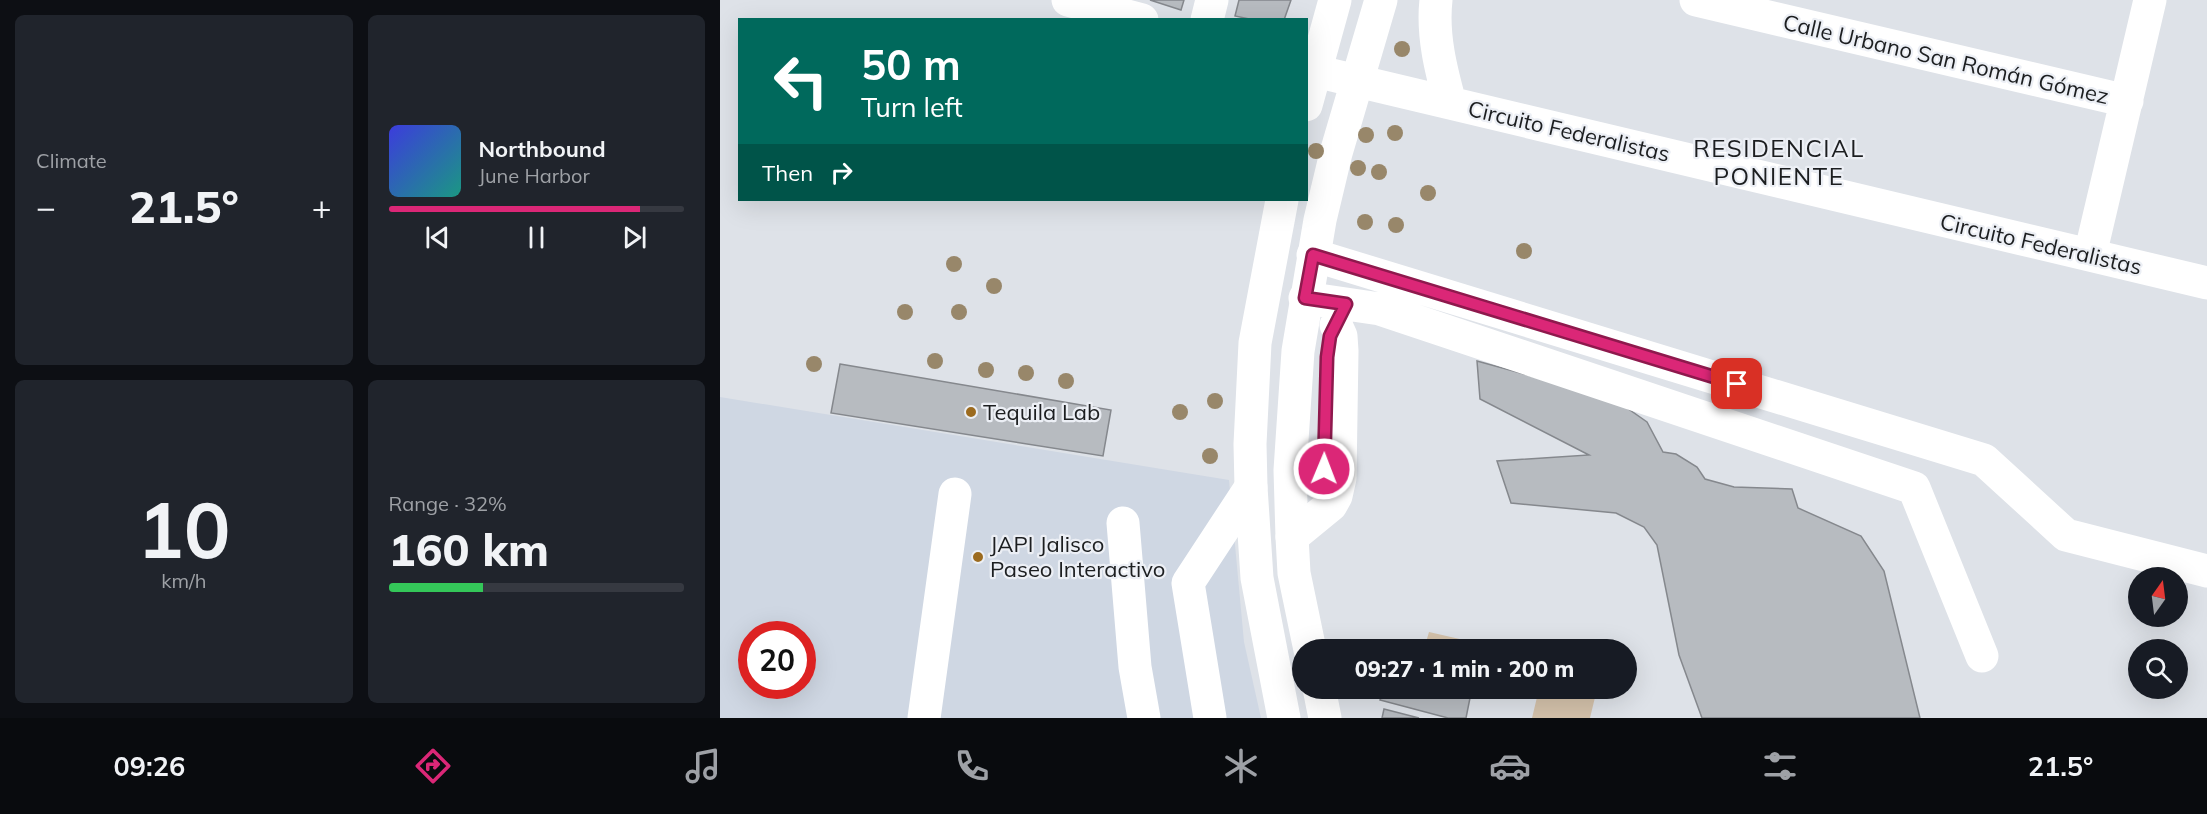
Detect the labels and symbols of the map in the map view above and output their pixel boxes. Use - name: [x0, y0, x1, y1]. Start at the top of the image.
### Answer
- street label: Calle Urbano San Román Gómez: [1781, 8, 2111, 110]
- street label: Circuito Federalistas: [1465, 94, 1673, 168]
- district label: RESIDENCIAL PONIENTE: [1693, 133, 1865, 191]
- street label: Circuito Federalistas: [1937, 207, 2145, 281]
- pin: [1711, 358, 1762, 409]
- place label: Tequila Lab: [983, 398, 1100, 426]
- marker: Tequila Lab: [964, 405, 978, 419]
- position arrow: [1292, 437, 1356, 501]
- place label: JAPI Jalisco Paseo Interactivo: [990, 530, 1165, 583]
- marker: JAPI Jalisco Paseo Interactivo: [971, 550, 985, 564]
- north arrow: [2128, 567, 2188, 627]
- speed limit sign: 20: [738, 621, 816, 699]

